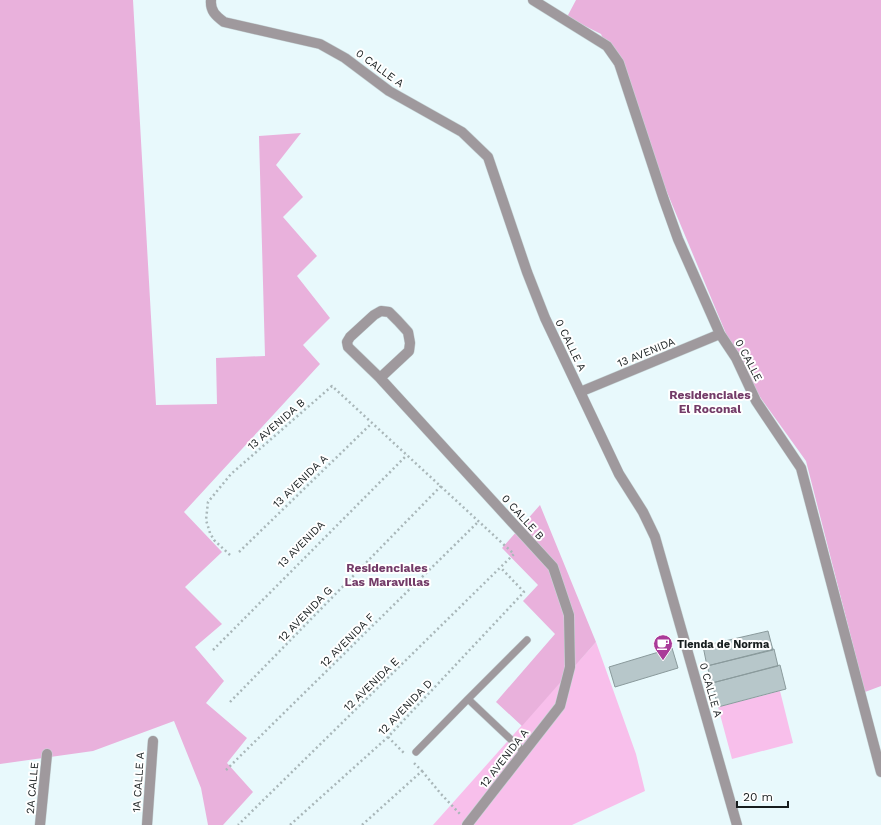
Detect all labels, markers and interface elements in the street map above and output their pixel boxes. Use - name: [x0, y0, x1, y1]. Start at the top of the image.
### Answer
- street label: 0 CALLE A: [353, 47, 406, 90]
- street label: 0 CALLE A: [552, 317, 589, 373]
- street label: 13 AVENIDA: [615, 335, 677, 370]
- street label: 0 CALLE: [732, 337, 765, 383]
- district label: Residenciales El Roconal: [669, 388, 751, 416]
- street label: 13 AVENIDA B: [245, 396, 308, 453]
- street label: 13 AVENIDA A: [270, 452, 330, 511]
- street label: 0 CALLE B: [499, 492, 546, 543]
- street label: 13 AVENIDA: [275, 518, 328, 571]
- district label: Residenciales Las Maravillas: [344, 561, 430, 589]
- street label: 12 AVENIDA G: [276, 584, 335, 645]
- street label: 12 AVENIDA F: [318, 610, 377, 670]
- cafe icon: Tienda de Norma: [652, 633, 674, 661]
- place label: Tienda de Norma: [677, 638, 770, 651]
- street label: 12 AVENIDA E: [341, 655, 402, 714]
- street label: 0 CALLE A: [697, 661, 725, 719]
- street label: 12 AVENIDA D: [376, 677, 435, 738]
- street label: 12 AVENIDA A: [477, 726, 531, 790]
- street label: 1A CALLE A: [130, 751, 147, 813]
- street label: 2A CALLE: [24, 762, 41, 814]
- scale bar: [737, 783, 788, 809]
- text: 20 m: [743, 790, 773, 804]

